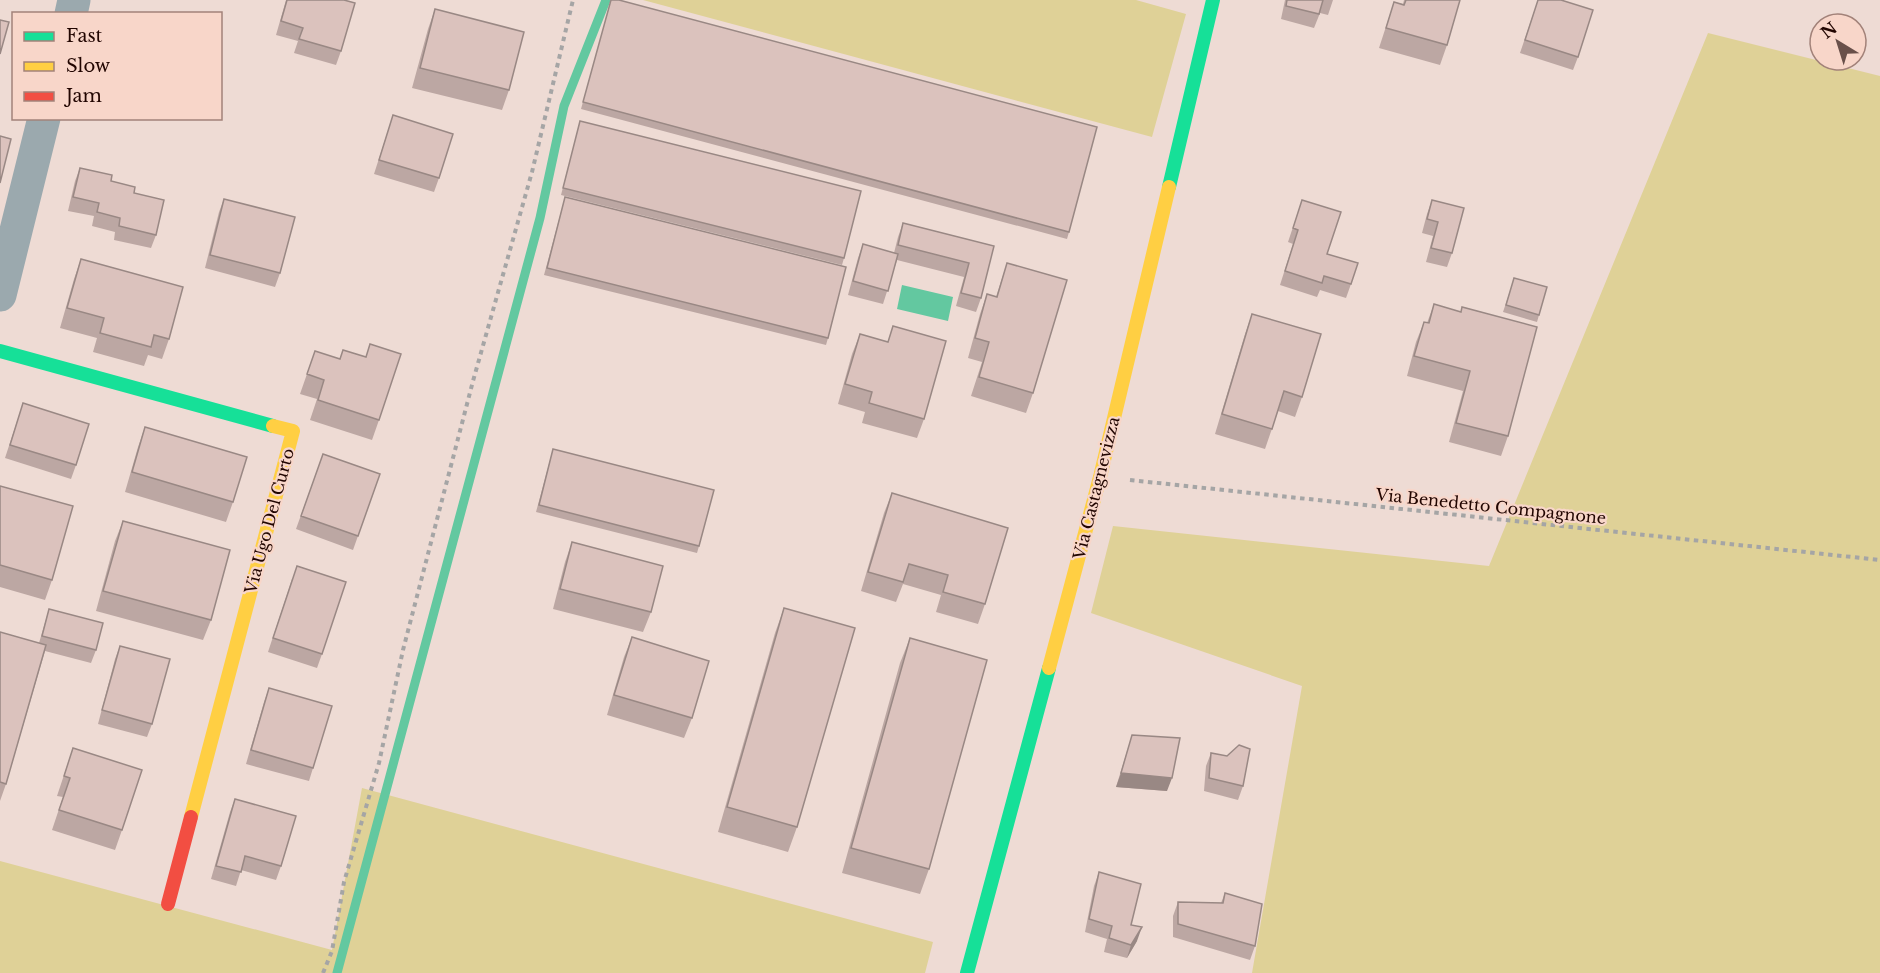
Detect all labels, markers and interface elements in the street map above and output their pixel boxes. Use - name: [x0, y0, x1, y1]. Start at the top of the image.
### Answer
- legend: [12, 12, 222, 120]
- north arrow: [1808, 12, 1868, 72]
- text: N: [1817, 18, 1841, 43]
- text: Fast: [66, 25, 103, 47]
- text: Slow: [66, 55, 111, 77]
- text: Jam: [64, 85, 102, 107]
- street label: Via Castagnevizza: [1068, 414, 1123, 562]
- street label: Via Ugo Del Curto: [240, 446, 298, 597]
- street label: Via Benedetto Compagnone: [1374, 484, 1607, 528]

